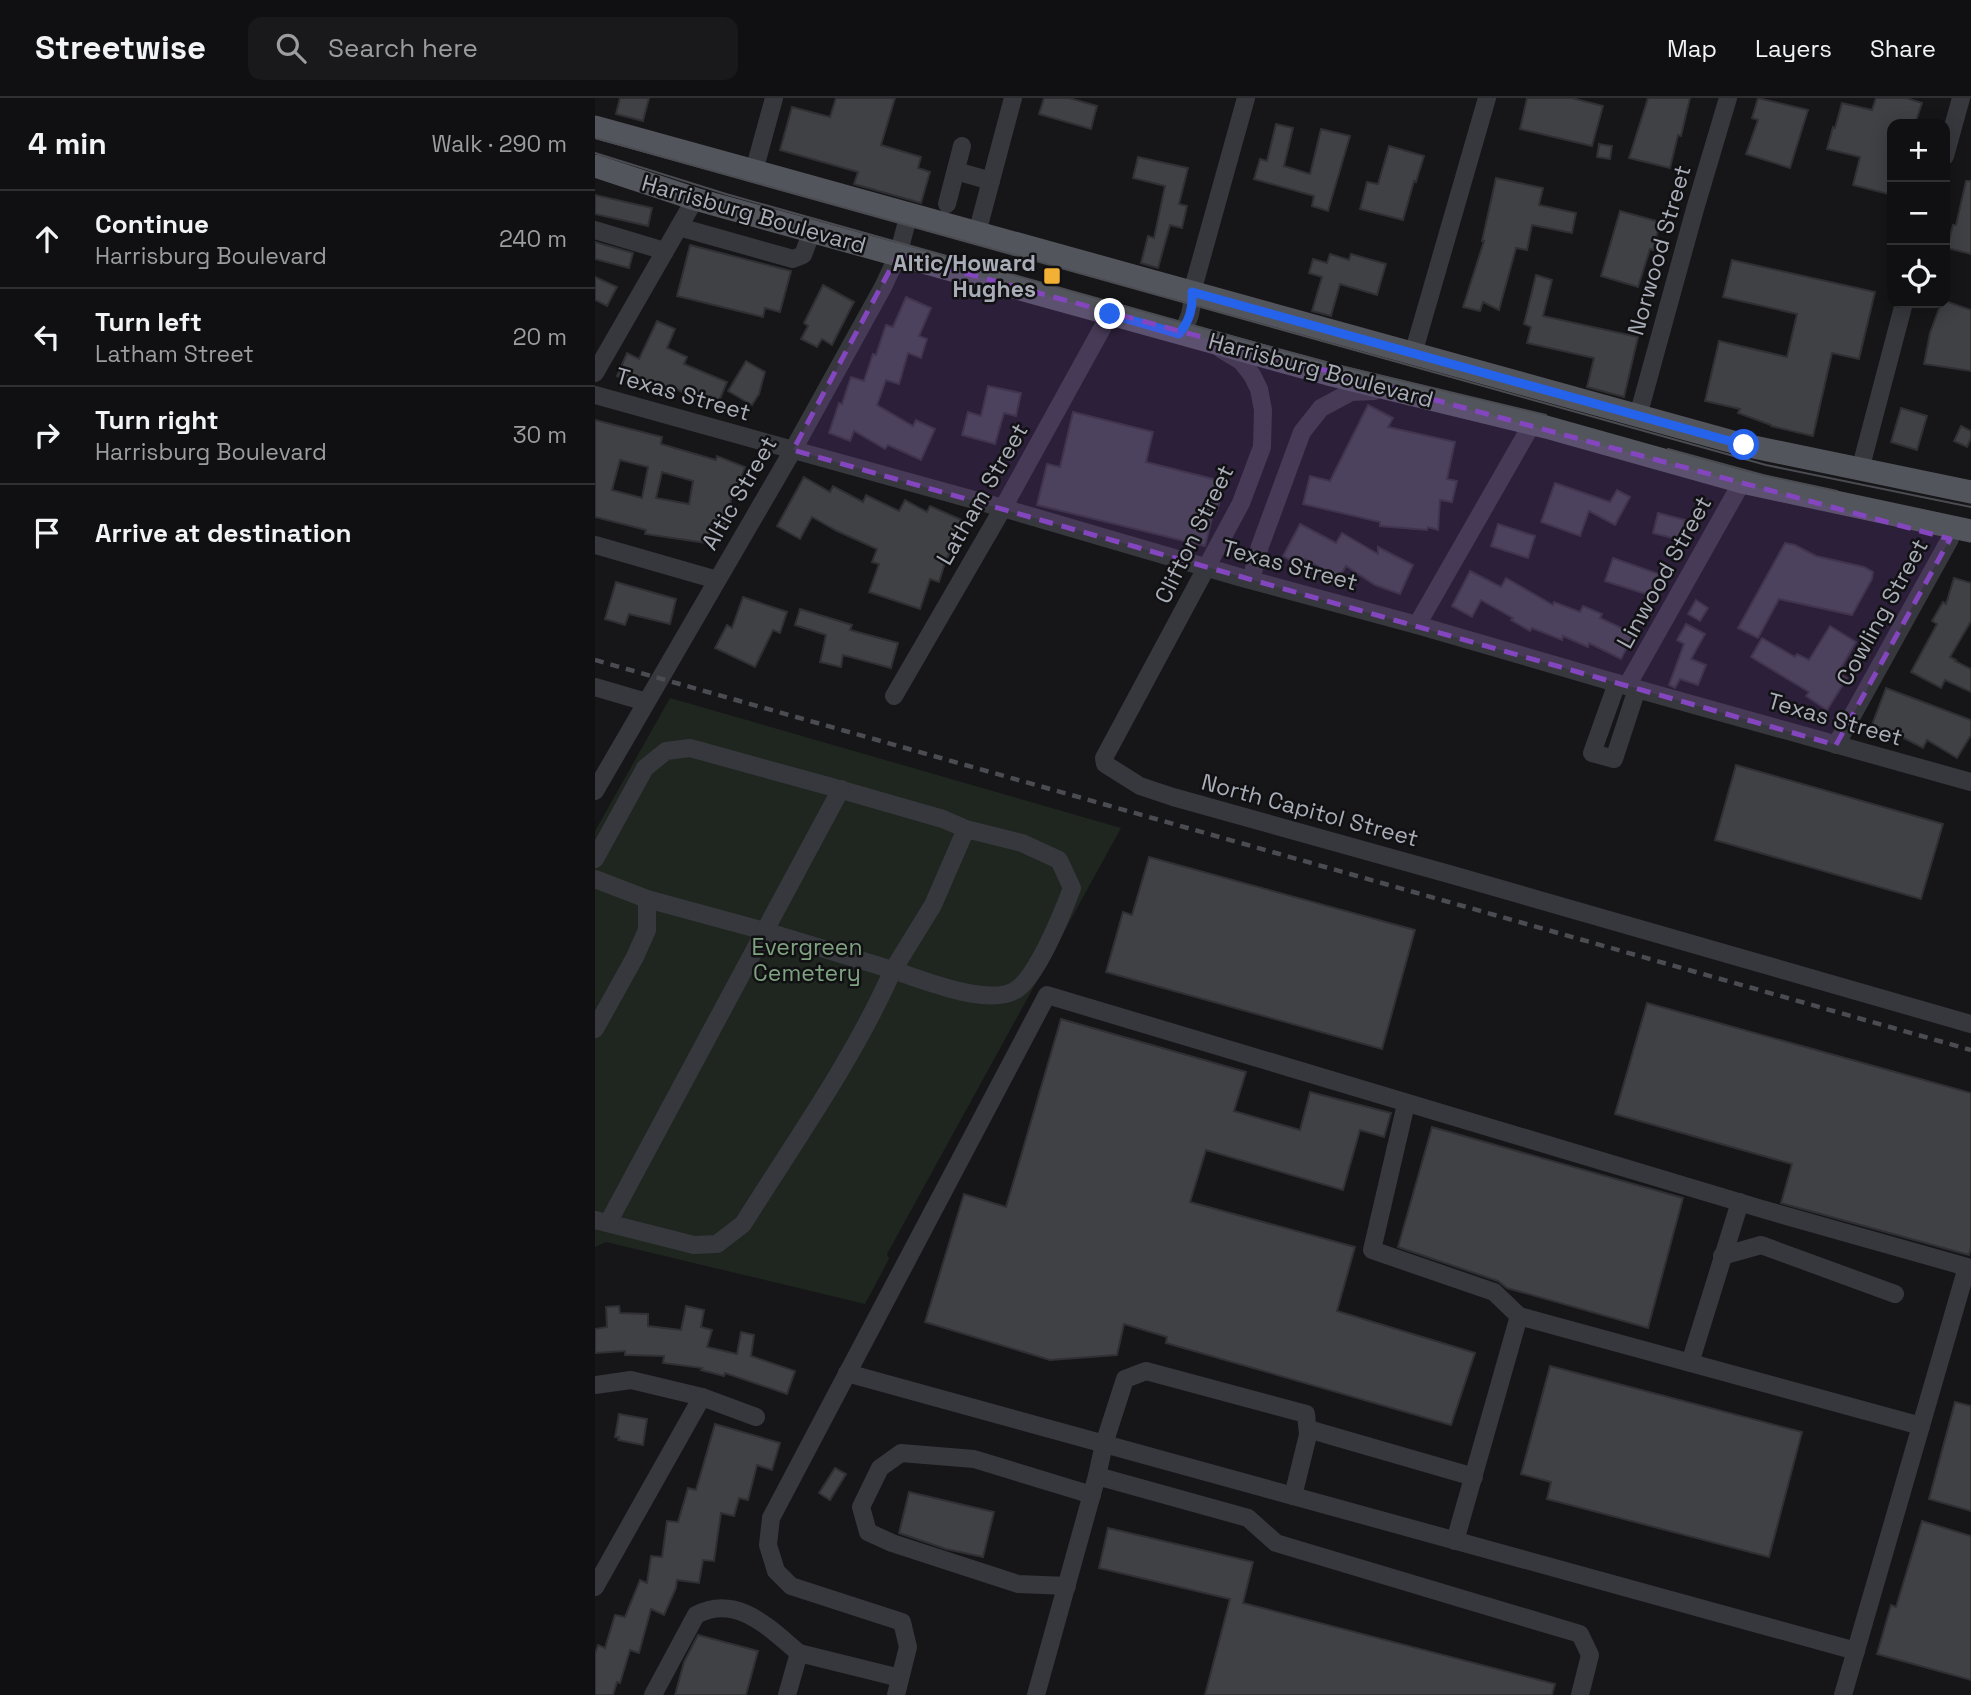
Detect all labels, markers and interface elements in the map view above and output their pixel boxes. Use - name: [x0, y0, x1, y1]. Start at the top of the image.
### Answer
- search box: [248, 17, 738, 80]
- text: Streetwise: [35, 27, 206, 69]
- icon: search: [272, 29, 310, 67]
- text: Search here: [328, 31, 478, 65]
- text: Map: [1667, 33, 1717, 64]
- text: Layers: [1755, 33, 1832, 64]
- text: Share: [1870, 33, 1936, 64]
- map controls: [1887, 119, 1950, 308]
- button: +: [1887, 119, 1950, 182]
- text: 4 min: [28, 124, 107, 163]
- text: Walk · 290 m: [431, 129, 567, 159]
- street label: Norwood Street: [1620, 161, 1698, 339]
- street label: Harrisburg Boulevard: [638, 168, 870, 260]
- button: −: [1887, 182, 1950, 245]
- text: Continue: [95, 207, 209, 241]
- icon: ahead: [28, 220, 66, 258]
- text: 240 m: [499, 224, 567, 254]
- text: Harrisburg Boulevard: [95, 241, 327, 271]
- button: locate: [1887, 245, 1950, 308]
- place label: Altic/Howard Hughes: [893, 248, 1036, 304]
- marker: Altic/Howard Hughes: [1042, 266, 1062, 286]
- route end: [1094, 298, 1125, 329]
- text: Turn left: [95, 305, 202, 339]
- icon: left: [28, 318, 66, 356]
- text: 20 m: [513, 322, 567, 352]
- street label: Harrisburg Boulevard: [1205, 326, 1437, 414]
- text: Latham Street: [95, 339, 254, 369]
- street label: Texas Street: [612, 360, 754, 428]
- text: Turn right: [95, 403, 219, 437]
- icon: right: [28, 416, 66, 454]
- street label: Latham Street: [929, 418, 1035, 570]
- text: 30 m: [513, 420, 567, 450]
- route start: [1728, 429, 1759, 460]
- street label: Altic Street: [694, 431, 784, 555]
- text: Harrisburg Boulevard: [95, 437, 327, 467]
- street label: Clifton Street: [1148, 460, 1240, 608]
- street label: Linwood Street: [1610, 490, 1718, 654]
- icon: arrive: [28, 514, 66, 552]
- text: Arrive at destination: [95, 516, 352, 550]
- street label: Texas Street: [1219, 533, 1361, 597]
- street label: Cowling Street: [1829, 533, 1935, 691]
- street label: Texas Street: [1764, 685, 1906, 753]
- street label: North Capitol Street: [1198, 767, 1422, 853]
- park label: Evergreen Cemetery: [751, 932, 863, 988]

